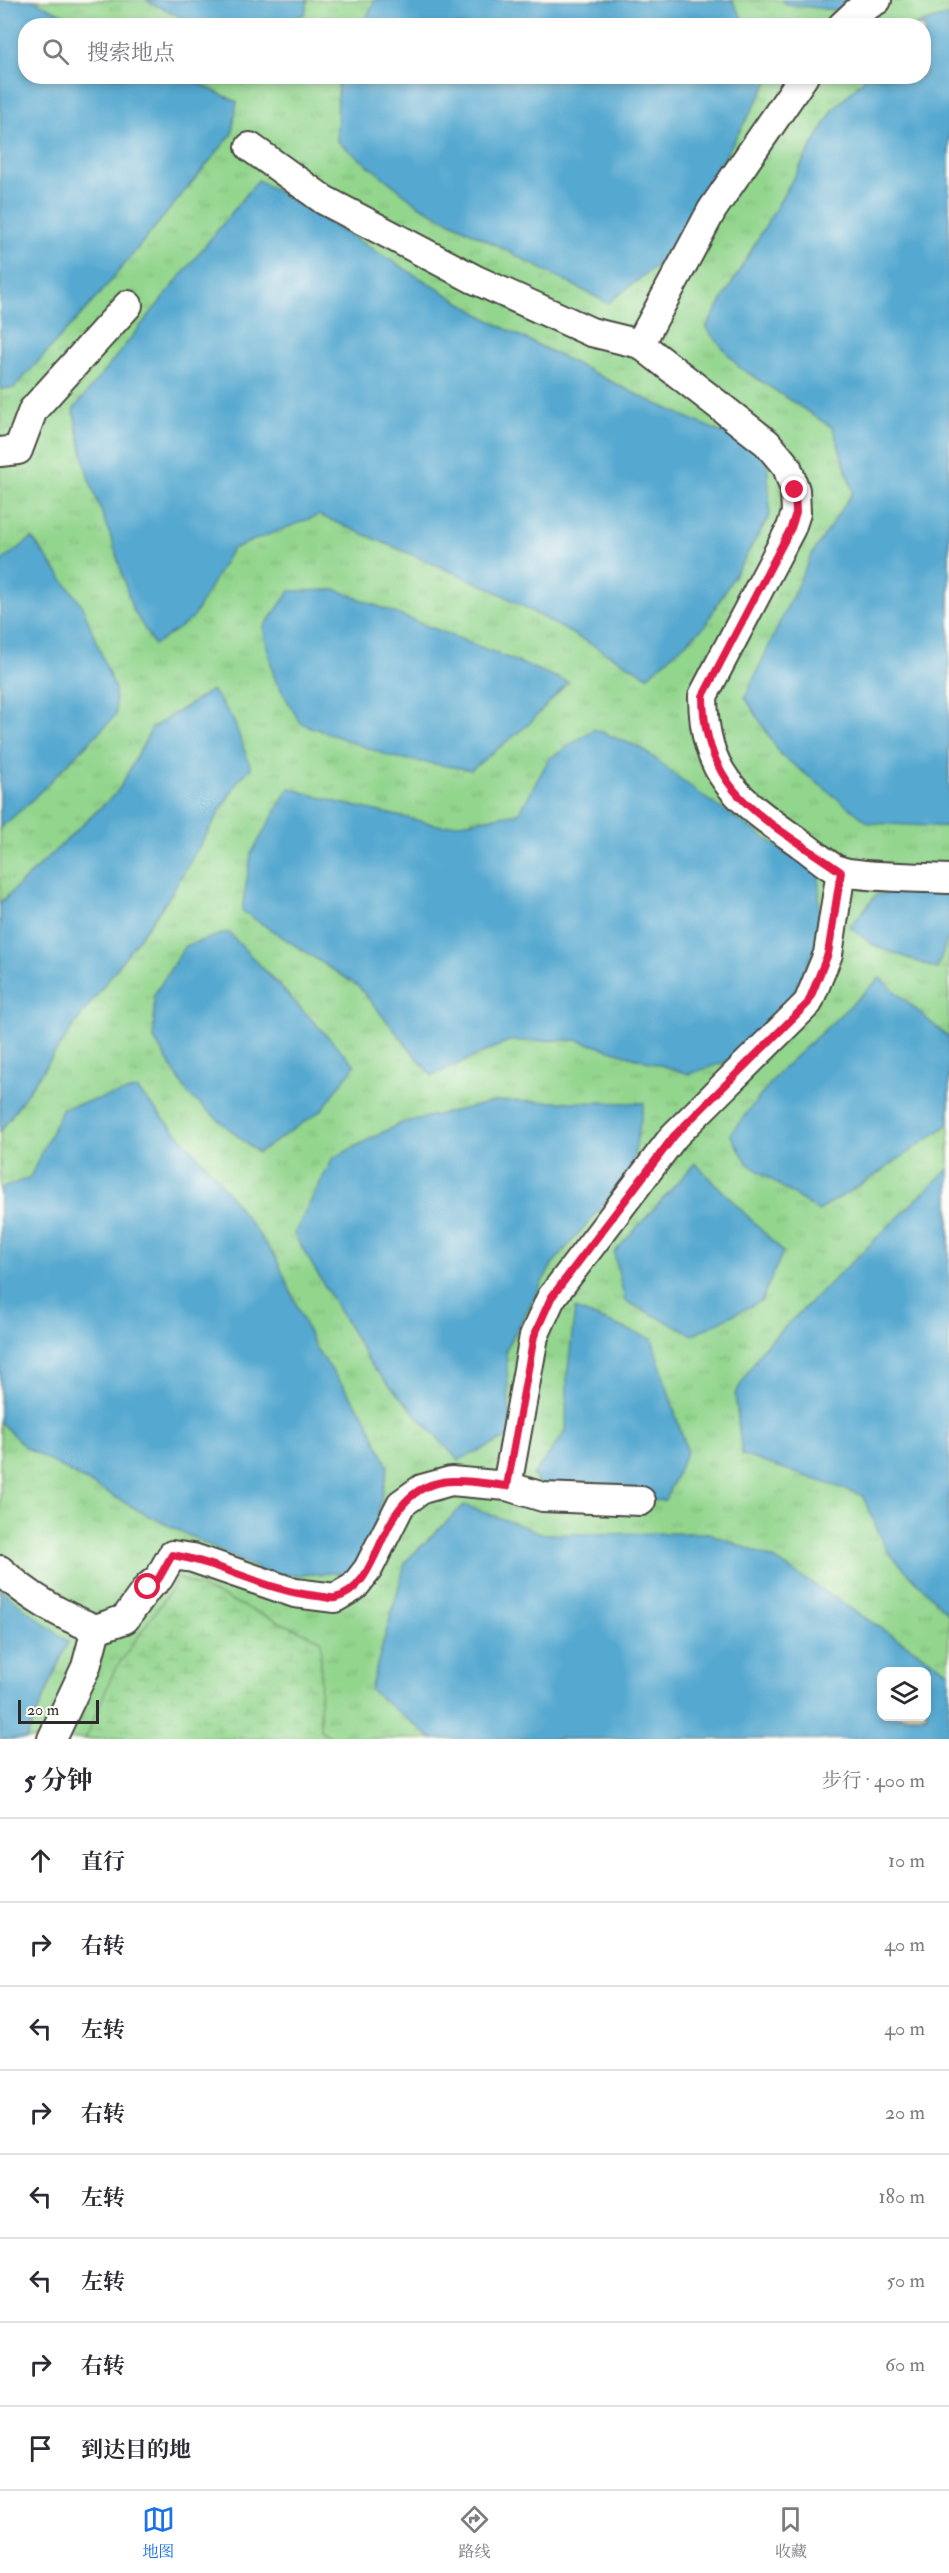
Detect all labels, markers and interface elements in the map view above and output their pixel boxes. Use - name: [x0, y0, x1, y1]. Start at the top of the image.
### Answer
- search box: [18, 18, 931, 84]
- icon: search: [39, 35, 72, 68]
- text: 搜索地点: [87, 39, 175, 67]
- route end: [781, 476, 807, 502]
- route start: [134, 1573, 160, 1599]
- map controls: [877, 1667, 931, 1721]
- button: layers: [877, 1667, 931, 1721]
- scale bar: [18, 1697, 99, 1724]
- text: 20 m: [27, 1700, 59, 1720]
- text: 5 分钟: [24, 1765, 93, 1797]
- text: 步行 · 400 m: [822, 1768, 925, 1793]
- icon: ahead: [24, 1844, 57, 1877]
- text: 直行: [81, 1848, 125, 1876]
- text: 10 m: [888, 1848, 925, 1873]
- icon: right: [24, 1928, 57, 1961]
- text: 右转: [81, 1932, 125, 1960]
- text: 40 m: [884, 1932, 925, 1957]
- icon: left: [24, 2012, 57, 2045]
- text: 左转: [81, 2016, 125, 2044]
- text: 40 m: [884, 2016, 925, 2041]
- icon: right: [24, 2096, 57, 2129]
- text: 右转: [81, 2100, 125, 2128]
- text: 20 m: [885, 2100, 925, 2125]
- icon: left: [24, 2180, 57, 2213]
- text: 左转: [81, 2184, 125, 2212]
- text: 180 m: [878, 2184, 925, 2209]
- icon: left: [24, 2264, 57, 2297]
- text: 左转: [81, 2268, 125, 2296]
- text: 50 m: [886, 2268, 925, 2293]
- icon: right: [24, 2348, 57, 2381]
- text: 右转: [81, 2352, 125, 2380]
- text: 60 m: [885, 2352, 925, 2377]
- icon: arrive: [24, 2432, 57, 2465]
- text: 到达目的地: [81, 2436, 191, 2464]
- tab: 地图: [142, 2503, 175, 2562]
- tab: 路线: [458, 2503, 491, 2562]
- tab: 收藏: [774, 2503, 807, 2562]

